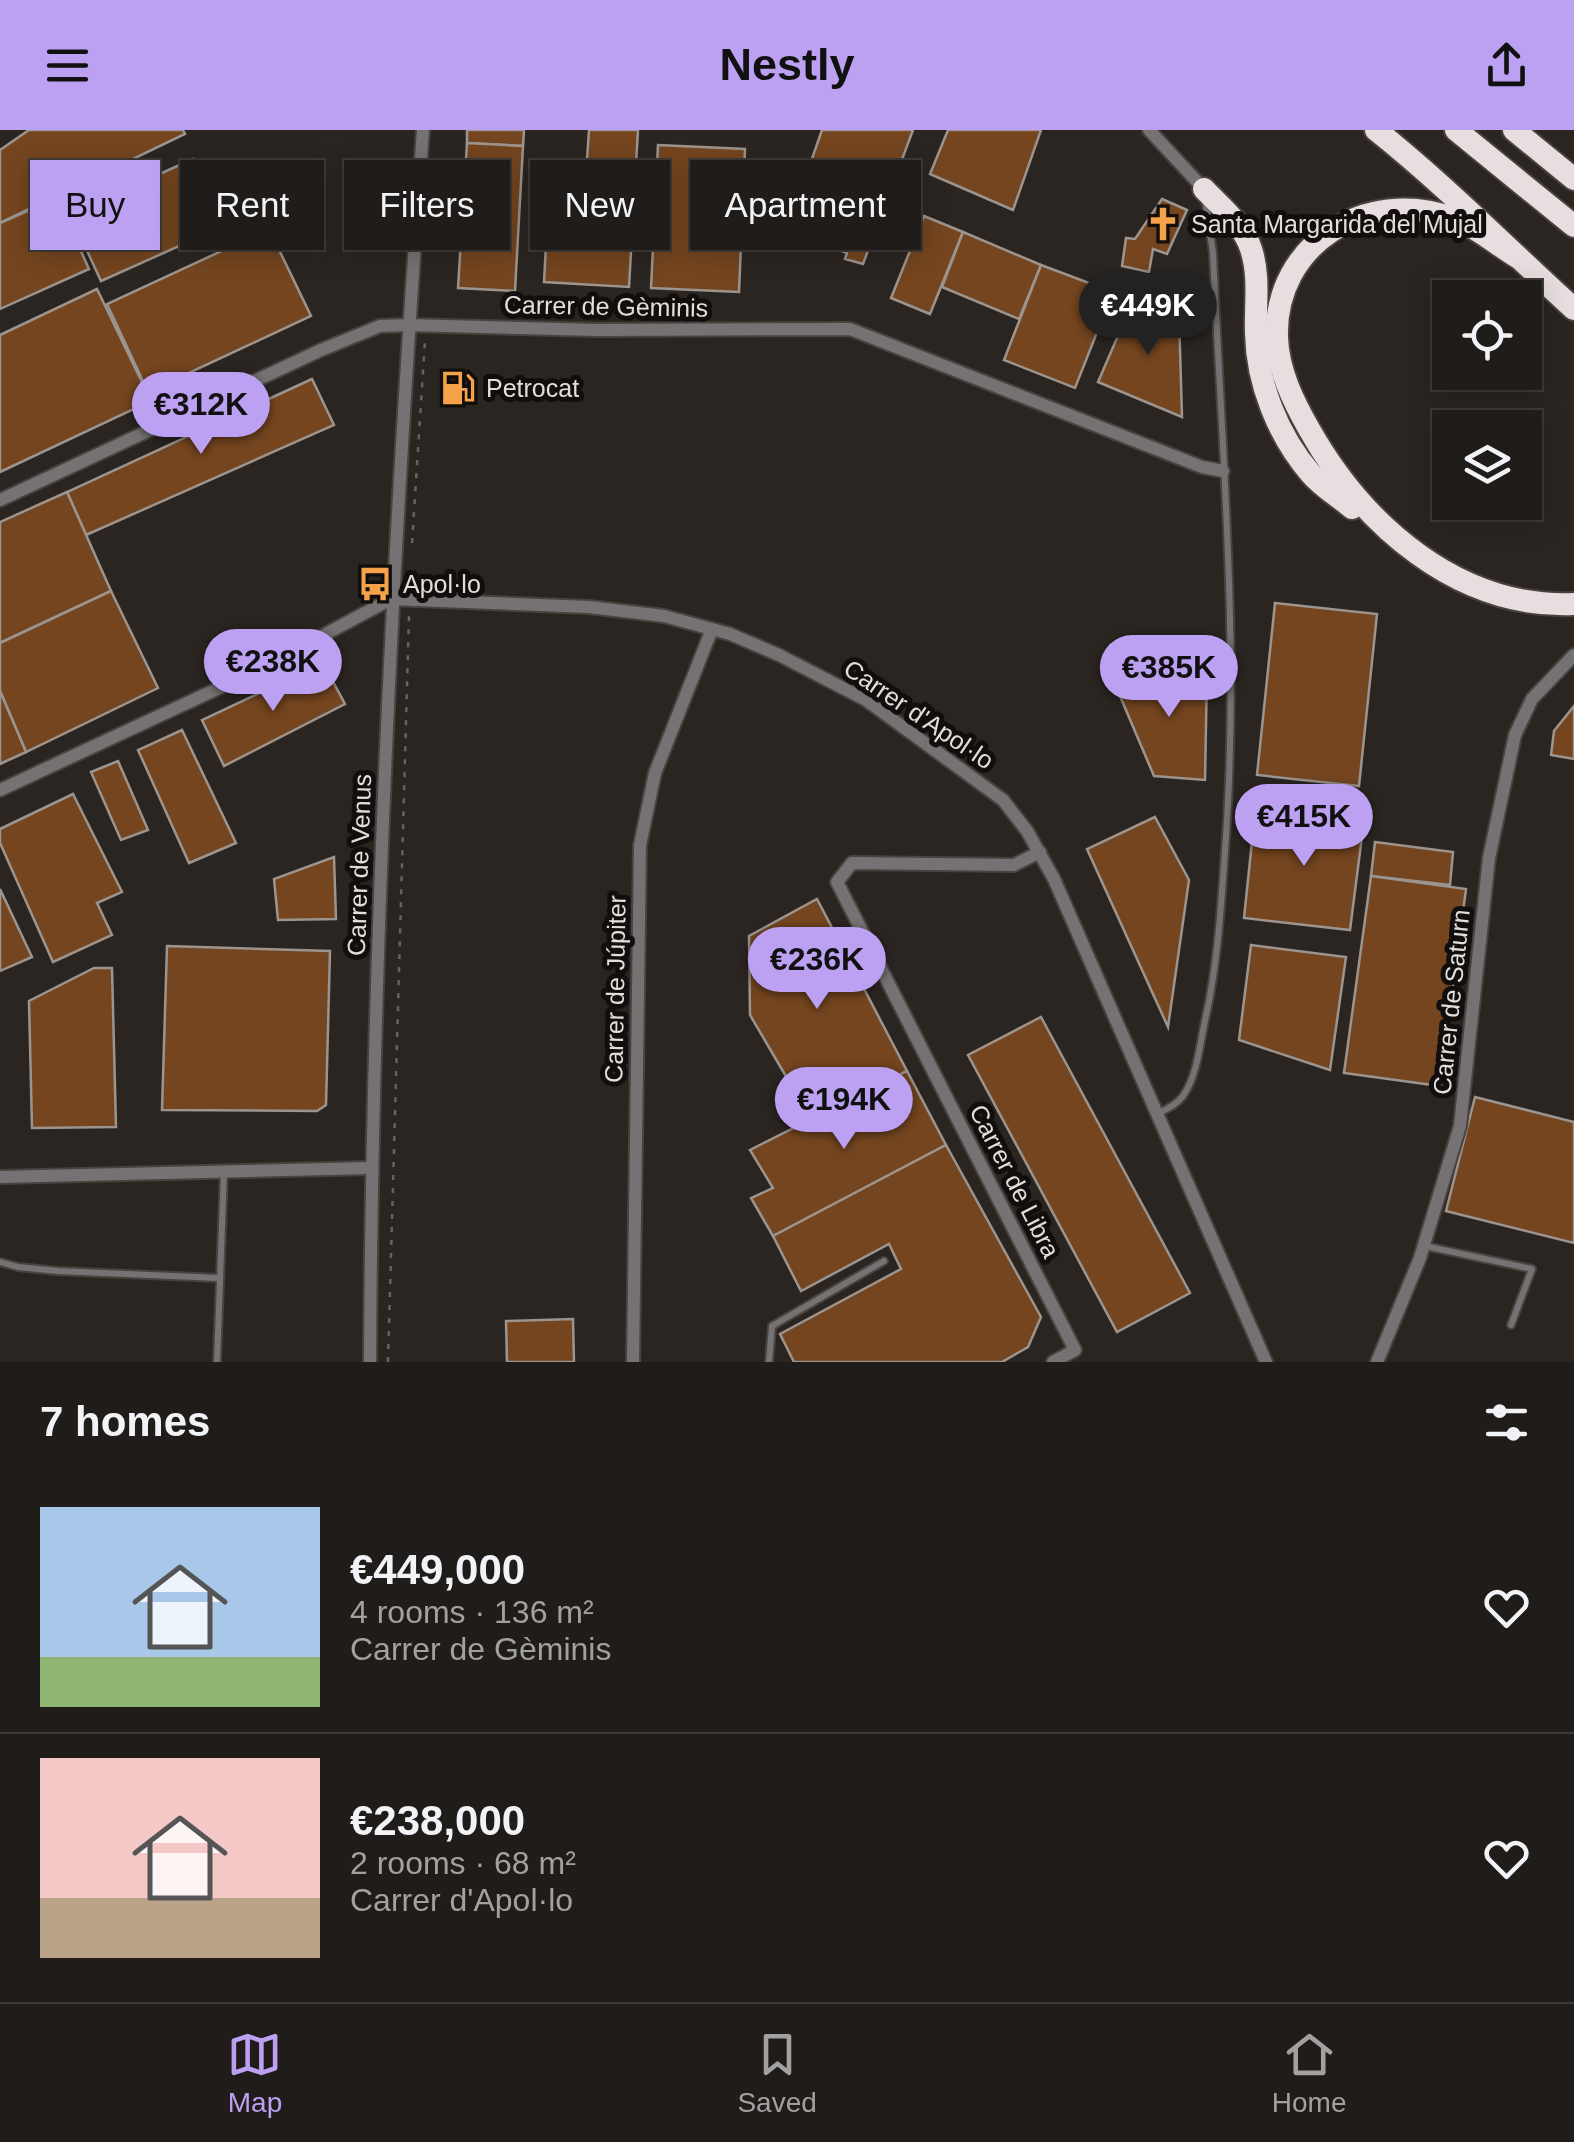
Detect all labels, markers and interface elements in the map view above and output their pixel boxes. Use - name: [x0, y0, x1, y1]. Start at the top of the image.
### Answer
- icon: menu: [40, 38, 95, 93]
- icon: share: [1479, 38, 1534, 93]
- text: Nestly: [719, 39, 855, 90]
- chip: Buy: [30, 160, 160, 250]
- chip: Rent: [180, 160, 324, 250]
- chip: Filters: [344, 160, 510, 250]
- chip: New: [530, 160, 670, 250]
- chip: Apartment: [690, 160, 921, 250]
- church icon: Santa Margarida del Mujal: [1144, 205, 1182, 243]
- place label: Santa Margarida del Mujal: [1191, 210, 1483, 238]
- pin: €449K: [1078, 273, 1218, 358]
- map controls: [1432, 280, 1542, 520]
- button: locate: [1432, 280, 1542, 390]
- text: €449K: [1101, 287, 1195, 323]
- street label: Carrer de Gèminis: [504, 290, 708, 322]
- fuel station icon: Petrocat: [439, 369, 477, 407]
- pin: €312K: [131, 372, 271, 457]
- place label: Petrocat: [486, 374, 579, 402]
- text: €312K: [154, 386, 248, 422]
- button: layers: [1432, 410, 1542, 520]
- bus stop icon: Apol·lo: [356, 565, 394, 603]
- place label: Apol·lo: [403, 570, 481, 598]
- pin: €238K: [203, 629, 343, 714]
- pin: €385K: [1099, 635, 1239, 720]
- text: €238K: [226, 643, 320, 679]
- text: €385K: [1122, 649, 1216, 685]
- street label: Carrer d'Apol·lo: [839, 654, 999, 774]
- street label: Carrer de Venus: [342, 774, 376, 956]
- pin: €415K: [1234, 784, 1374, 869]
- text: €415K: [1257, 798, 1351, 834]
- street label: Carrer de Júpiter: [599, 895, 631, 1083]
- street label: Carrer de Saturn: [1427, 908, 1475, 1096]
- pin: €236K: [747, 927, 887, 1012]
- text: €236K: [770, 941, 864, 977]
- pin: €194K: [774, 1067, 914, 1152]
- text: €194K: [797, 1081, 891, 1117]
- street label: Carrer de Libra: [964, 1100, 1066, 1262]
- icon: filters: [1479, 1395, 1534, 1450]
- text: 7 homes: [40, 1398, 210, 1445]
- text: €449,000: [350, 1546, 525, 1593]
- icon: home: [120, 1547, 240, 1667]
- icon: heart: [1479, 1580, 1534, 1635]
- text: 4 rooms · 136 m²: [350, 1594, 594, 1630]
- text: Carrer de Gèminis: [350, 1631, 611, 1667]
- text: €238,000: [350, 1797, 525, 1844]
- icon: home: [120, 1798, 240, 1918]
- icon: heart: [1479, 1831, 1534, 1886]
- text: 2 rooms · 68 m²: [350, 1845, 576, 1881]
- text: Carrer d'Apol·lo: [350, 1882, 573, 1918]
- tab: Map: [227, 2027, 282, 2119]
- tab: Saved: [737, 2027, 817, 2119]
- tab: Home: [1272, 2027, 1346, 2119]

